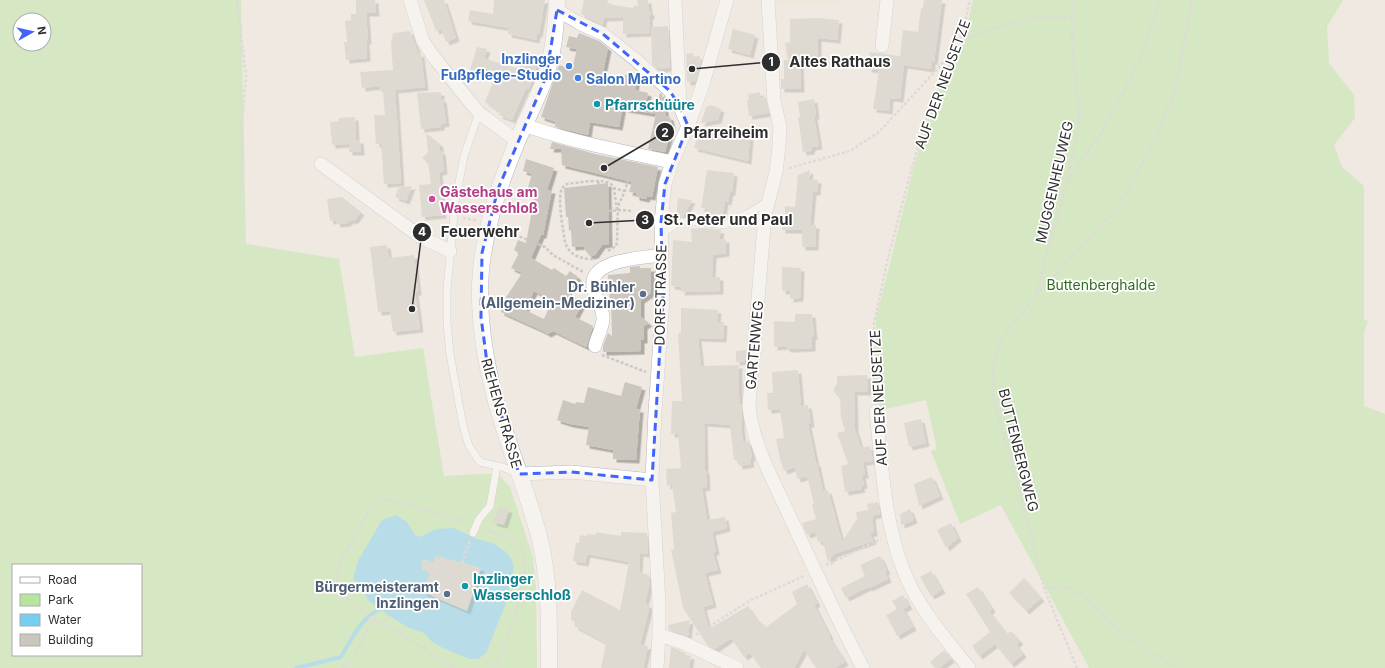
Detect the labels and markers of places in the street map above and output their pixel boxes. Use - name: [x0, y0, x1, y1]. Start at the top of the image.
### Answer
- callout: Altes Rathaus: [761, 48, 898, 75]
- place label: Inzlinger Fußpflege-Studio: [441, 50, 561, 83]
- marker: Inzlinger Fußpflege-Studio: [564, 61, 574, 71]
- place label: Salon Martino: [586, 70, 681, 87]
- marker: Salon Martino: [573, 73, 583, 83]
- place label: Pfarrschüüre: [605, 96, 695, 113]
- marker: Pfarrschüüre: [592, 99, 602, 109]
- callout: Pfarreiheim: [655, 119, 776, 146]
- place label: Gästehaus am Wasserschloß: [440, 183, 538, 216]
- marker: Gästehaus am Wasserschloß: [427, 194, 437, 204]
- callout: St. Peter und Paul: [635, 206, 801, 233]
- callout: Feuerwehr: [412, 218, 527, 245]
- place label: Dr. Bühler (Allgemein-Mediziner): [480, 278, 635, 311]
- marker: Dr. Bühler (Allgemein-Mediziner): [638, 289, 648, 299]
- place label: Inzlinger Wasserschloß: [473, 570, 571, 603]
- place label: Bürgermeisteramt Inzlingen: [315, 578, 439, 611]
- marker: Inzlinger Wasserschloß: [460, 581, 470, 591]
- marker: Bürgermeisteramt Inzlingen: [442, 589, 452, 599]

